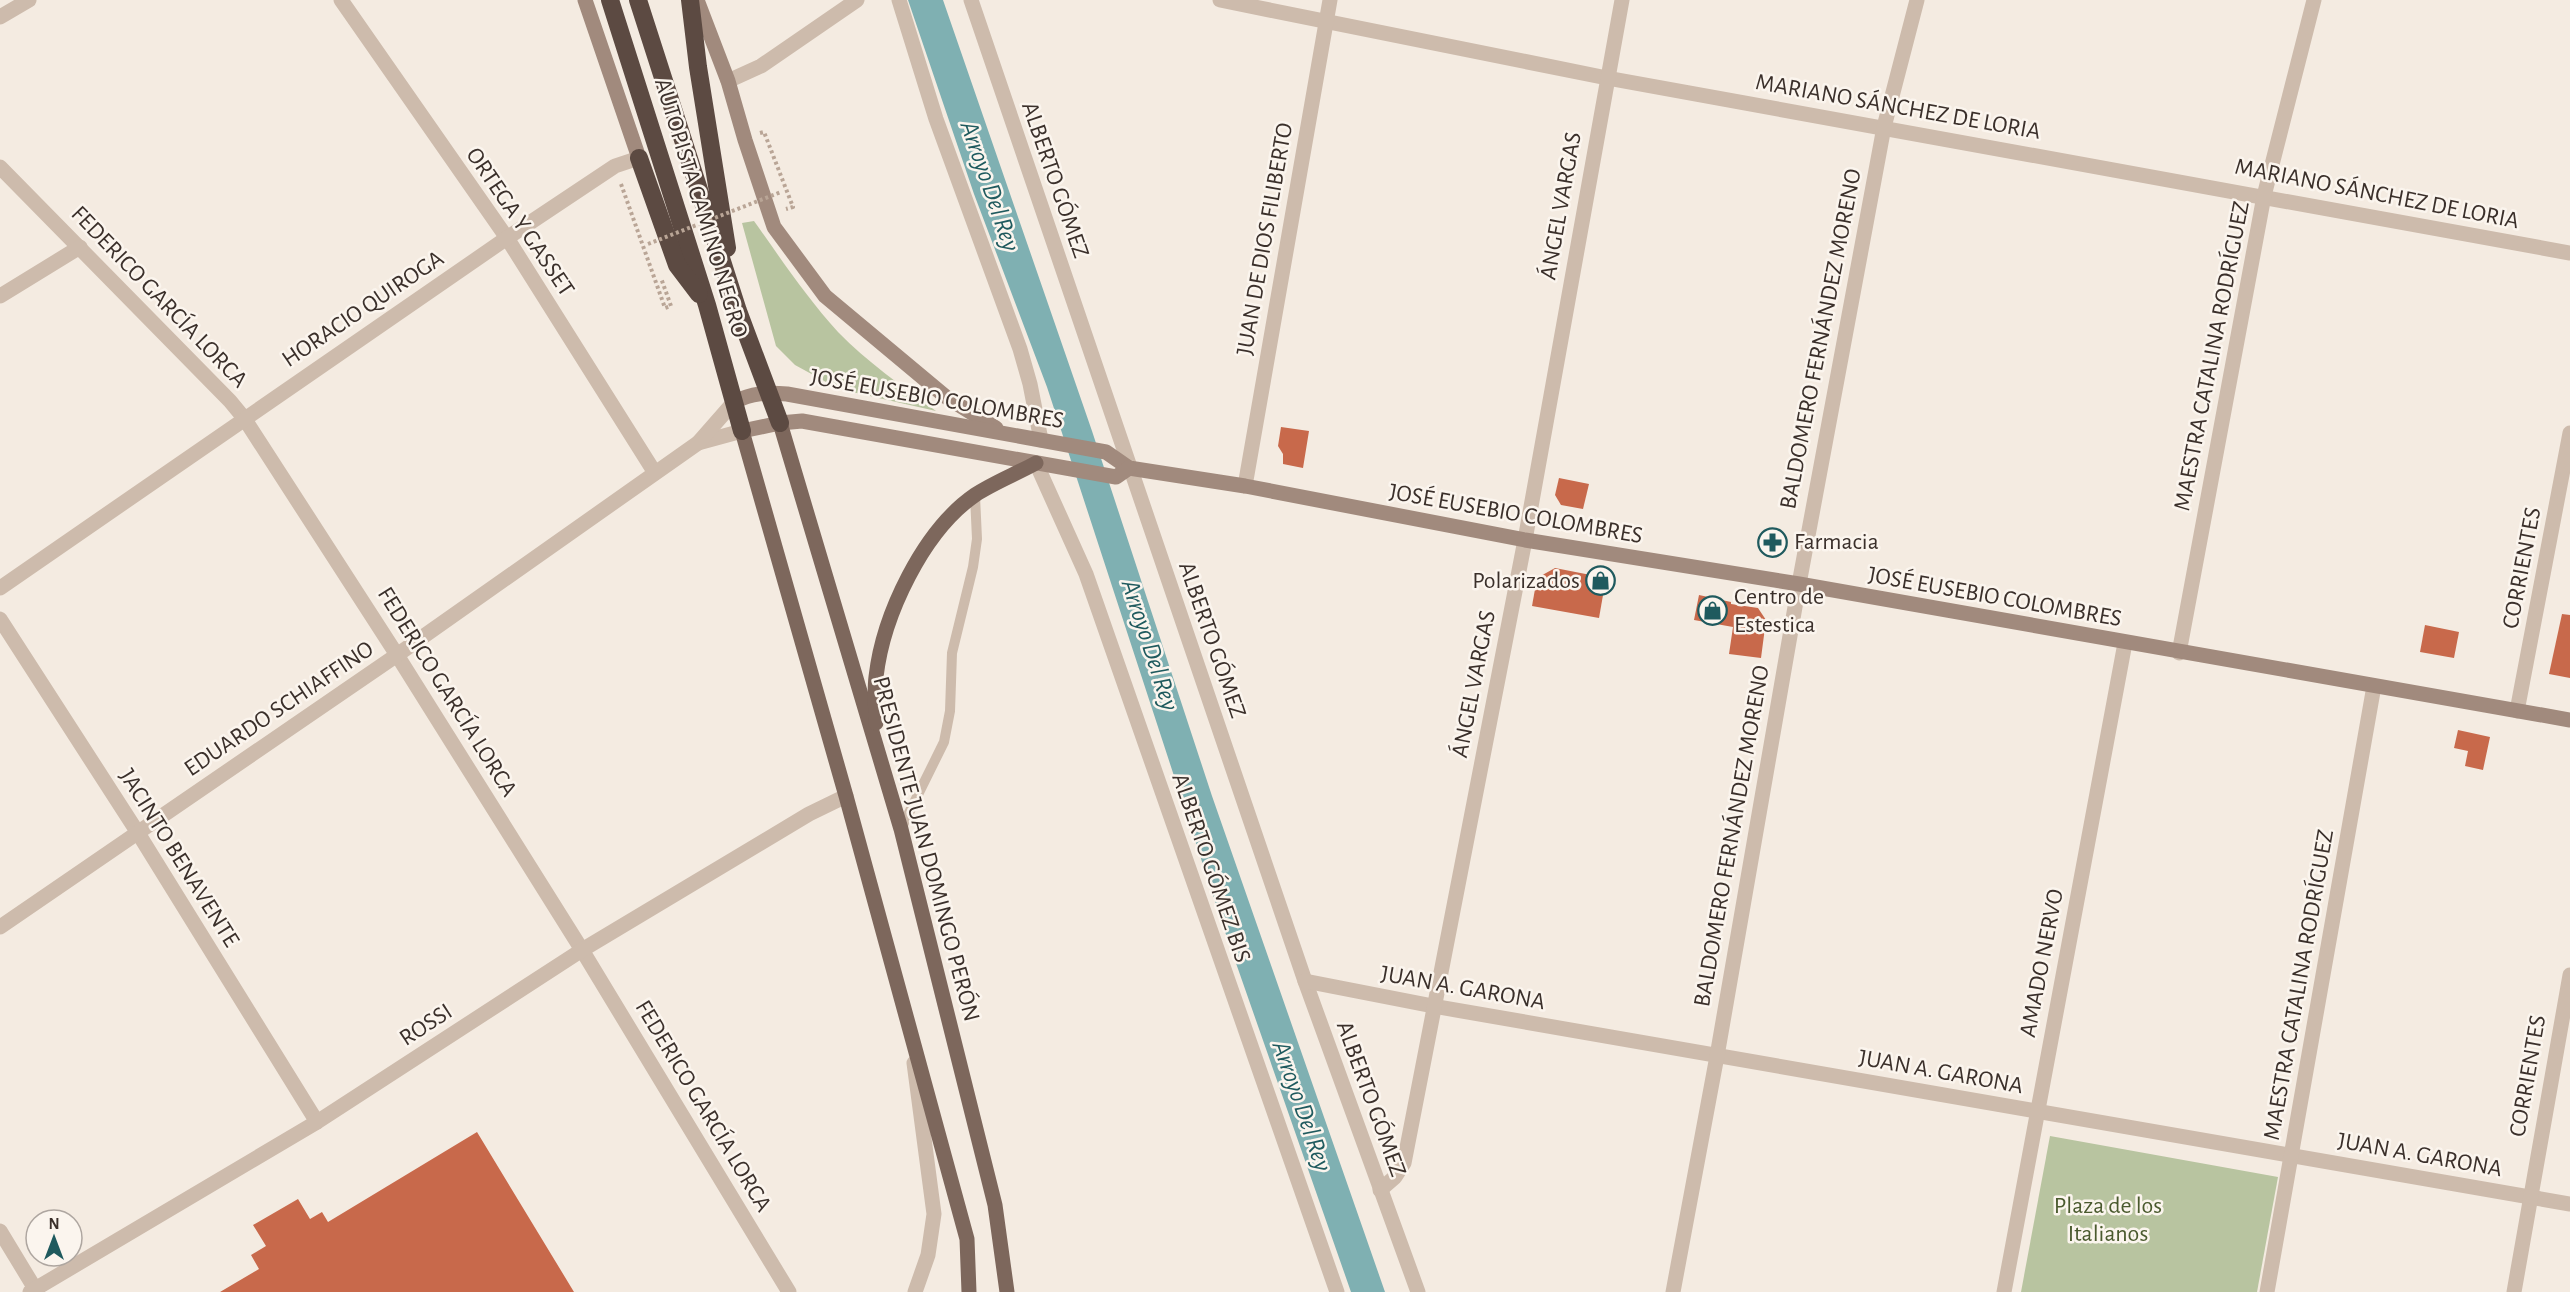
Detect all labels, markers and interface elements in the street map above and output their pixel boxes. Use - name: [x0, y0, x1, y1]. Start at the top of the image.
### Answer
- street label: MARIANO SÁNCHEZ DE LORIA: [1754, 68, 2043, 144]
- street label: AUTOPISTA CAMINO NEGRO: [650, 75, 752, 341]
- street label: ALBERTO GÓMEZ: [1017, 98, 1095, 261]
- water label: Arroyo Del Rey: [955, 117, 1024, 255]
- street label: JUAN DE DIOS FILIBERTO: [1233, 121, 1297, 357]
- street label: ÁNGEL VARGAS: [1534, 130, 1586, 282]
- street label: ORTEGA Y GASSET: [461, 143, 579, 301]
- street label: MARIANO SÁNCHEZ DE LORIA: [2233, 153, 2522, 233]
- street label: BALDOMERO FERNÁNDEZ MORENO: [1774, 166, 1866, 511]
- street label: MAESTRA CATALINA RODRÍGUEZ: [2168, 199, 2254, 513]
- street label: FEDERICO GARCÍA LORCA: [66, 200, 253, 392]
- street label: HORACIO QUIROGA: [278, 246, 448, 372]
- street label: JOSÉ EUSEBIO COLOMBRES: [808, 363, 1066, 433]
- street label: JOSÉ EUSEBIO COLOMBRES: [1387, 478, 1645, 548]
- street label: CORRIENTES: [2498, 505, 2546, 631]
- pharmacy icon: Farmacia: [1757, 526, 1789, 558]
- place label: Farmacia: [1794, 530, 1879, 554]
- street label: ALBERTO GÓMEZ: [1174, 558, 1252, 721]
- street label: JOSÉ EUSEBIO COLOMBRES: [1866, 561, 2124, 631]
- shop icon: Polarizados: [1585, 565, 1617, 597]
- place label: Polarizados: [1472, 569, 1580, 593]
- water label: Arroyo Del Rey: [1116, 575, 1183, 714]
- street label: FEDERICO GARCÍA LORCA: [373, 582, 523, 801]
- place label: Centro de Estestica: [1734, 585, 1824, 637]
- shop icon: Centro de Estestica: [1697, 595, 1729, 627]
- street label: ÁNGEL VARGAS: [1446, 608, 1500, 760]
- street label: EDUARDO SCHIAFFINO: [180, 637, 378, 781]
- street label: BALDOMERO FERNÁNDEZ MORENO: [1688, 663, 1774, 1009]
- street label: PRESIDENTE JUAN DOMINGO PERÓN: [868, 673, 986, 1024]
- street label: JACINTO BENAVENTE: [115, 765, 244, 951]
- street label: ALBERTO GÓMEZ BIS: [1167, 770, 1256, 966]
- street label: MAESTRA CATALINA RODRÍGUEZ: [2258, 827, 2338, 1142]
- street label: AMADO NERVO: [2016, 887, 2068, 1039]
- street label: JUAN A. GARONA: [1379, 962, 1547, 1014]
- street label: FEDERICO GARCÍA LORCA: [630, 995, 777, 1216]
- street label: ROSSI: [395, 999, 457, 1051]
- street label: CORRIENTES: [2505, 1013, 2551, 1139]
- street label: ALBERTO GÓMEZ: [1332, 1017, 1412, 1180]
- water label: Arroyo Del Rey: [1267, 1037, 1336, 1175]
- street label: JUAN A. GARONA: [1857, 1046, 2025, 1098]
- street label: JUAN A. GARONA: [2336, 1129, 2504, 1181]
- park label: Plaza de los Italianos: [2054, 1194, 2162, 1246]
- north arrow: [24, 1208, 84, 1268]
- text: N: [48, 1216, 60, 1232]

